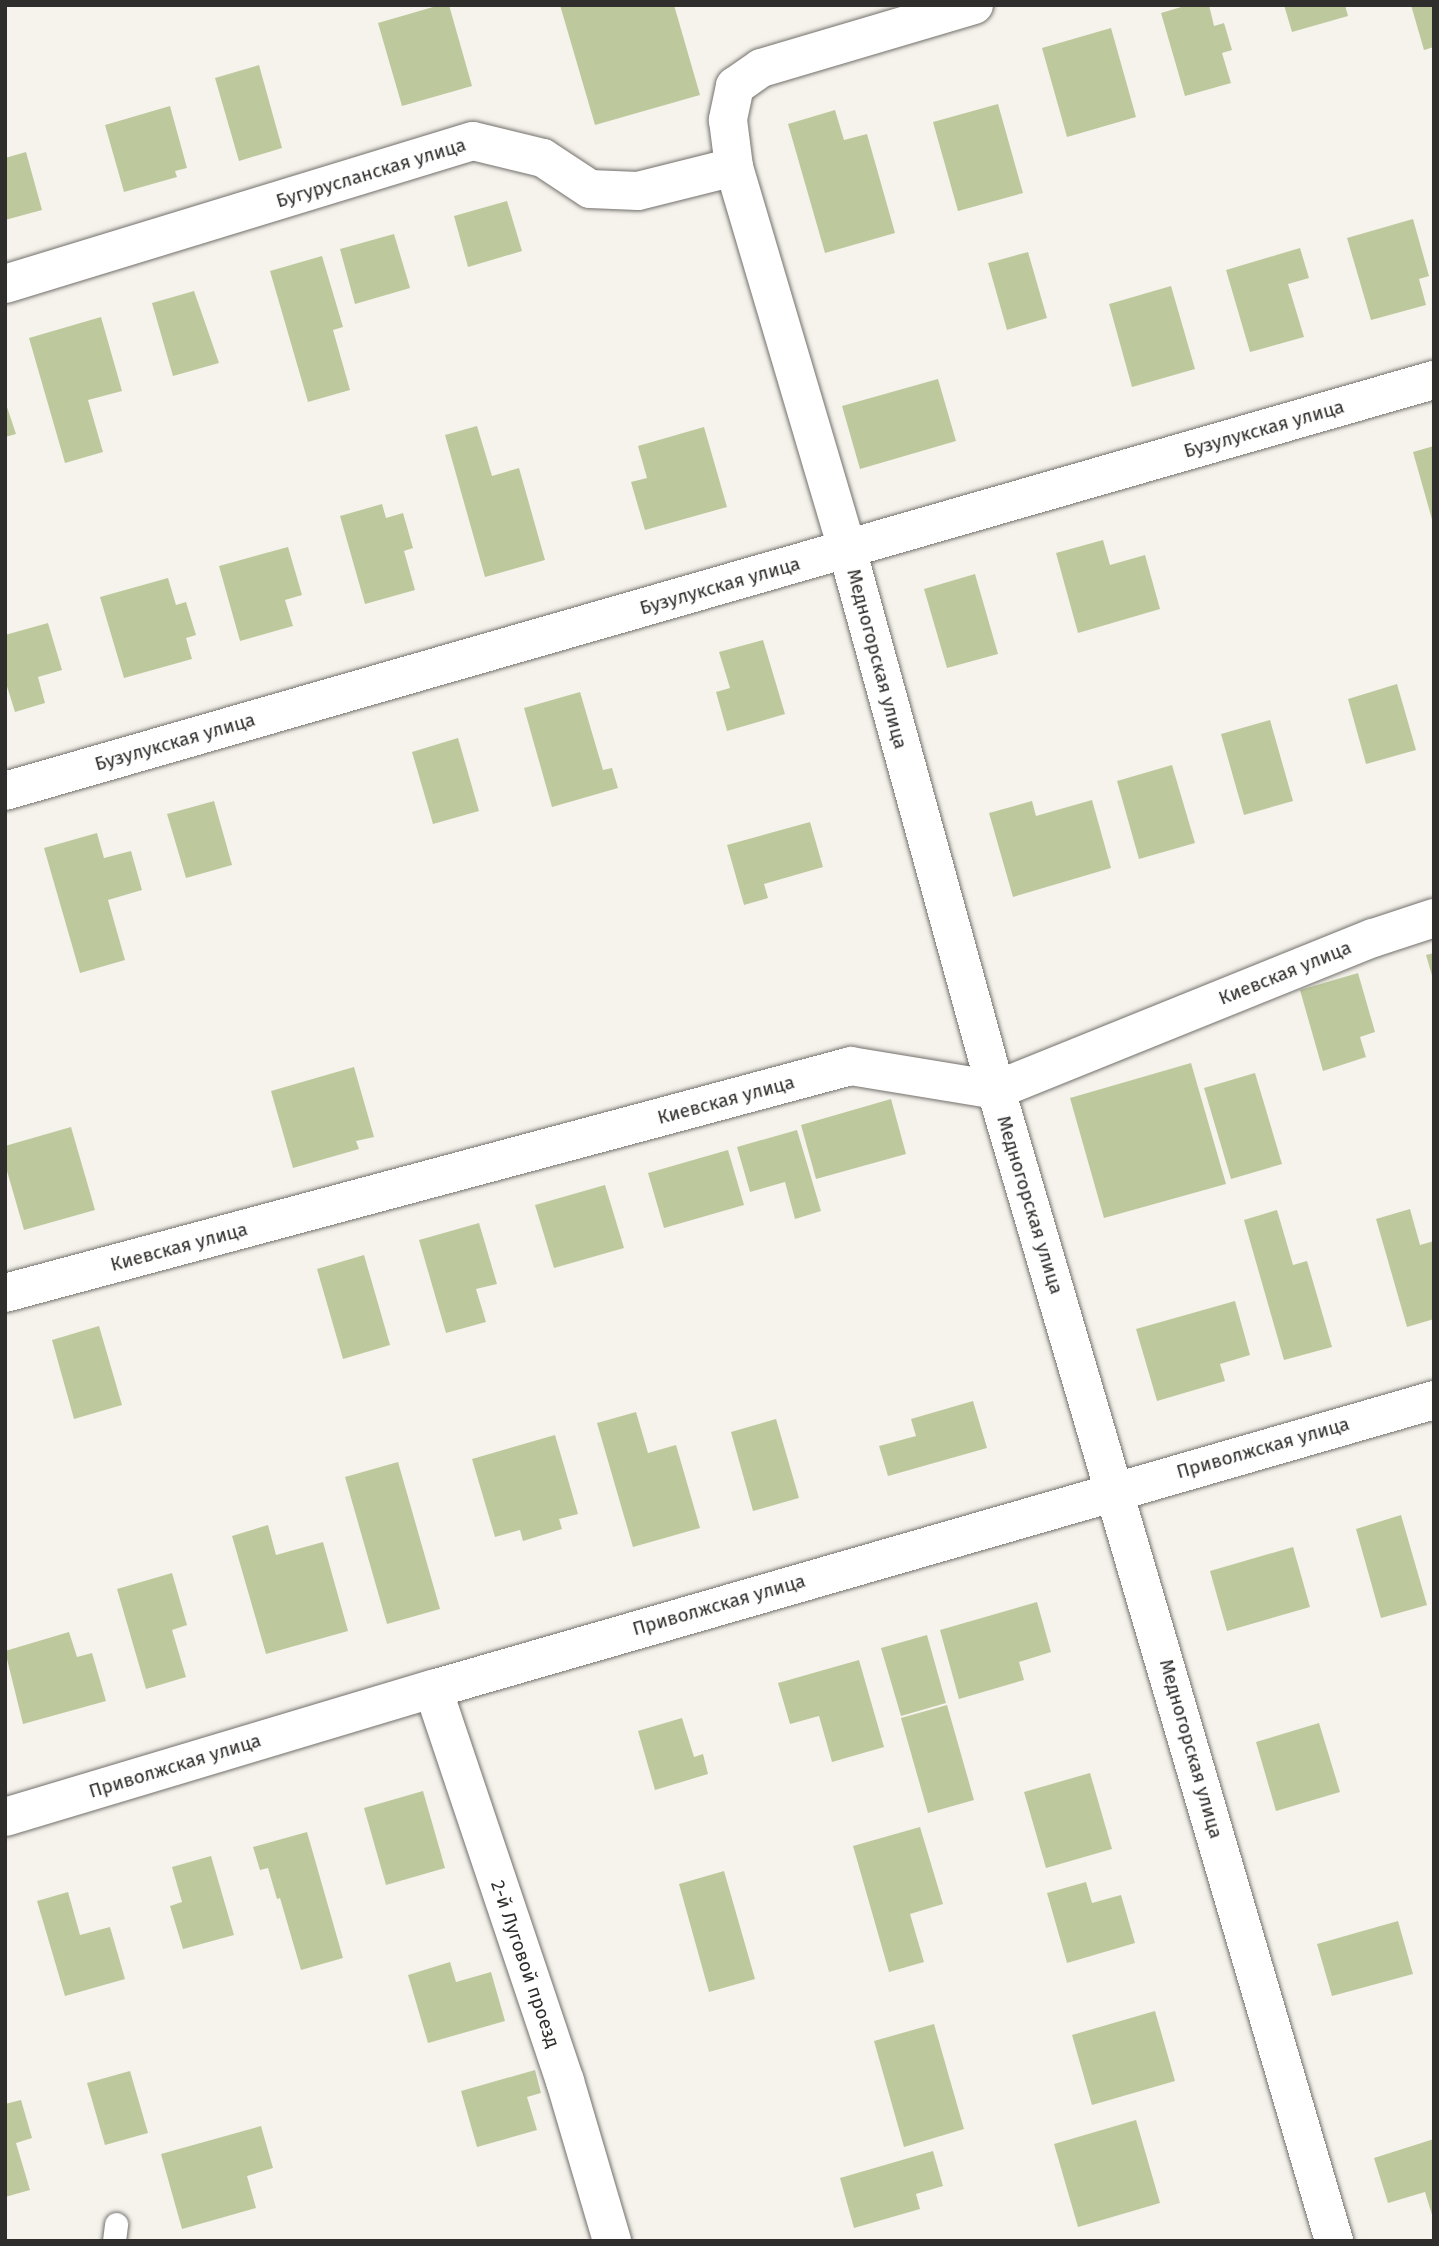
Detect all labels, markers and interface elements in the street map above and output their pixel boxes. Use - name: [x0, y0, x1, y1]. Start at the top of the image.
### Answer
- street label: Бугурусланская улица: [273, 133, 469, 213]
- street label: Бузулукская улица: [1181, 395, 1347, 463]
- street label: Бузулукская улица: [637, 552, 803, 620]
- street label: Медногорская улица: [842, 567, 912, 751]
- street label: Бузулукская улица: [92, 708, 258, 776]
- street label: Киевская улица: [1215, 936, 1355, 1010]
- street label: Киевская улица: [655, 1071, 797, 1129]
- street label: Медногорская улица: [992, 1113, 1068, 1297]
- street label: Киевская улица: [108, 1218, 250, 1276]
- street label: Приволжская улица: [1174, 1412, 1352, 1484]
- street label: Приволжская улица: [630, 1569, 808, 1641]
- street label: Медногорская улица: [1154, 1657, 1228, 1841]
- street label: Приволжская улица: [86, 1729, 264, 1803]
- street label: 2-й Луговой проезд: [486, 1877, 564, 2051]

